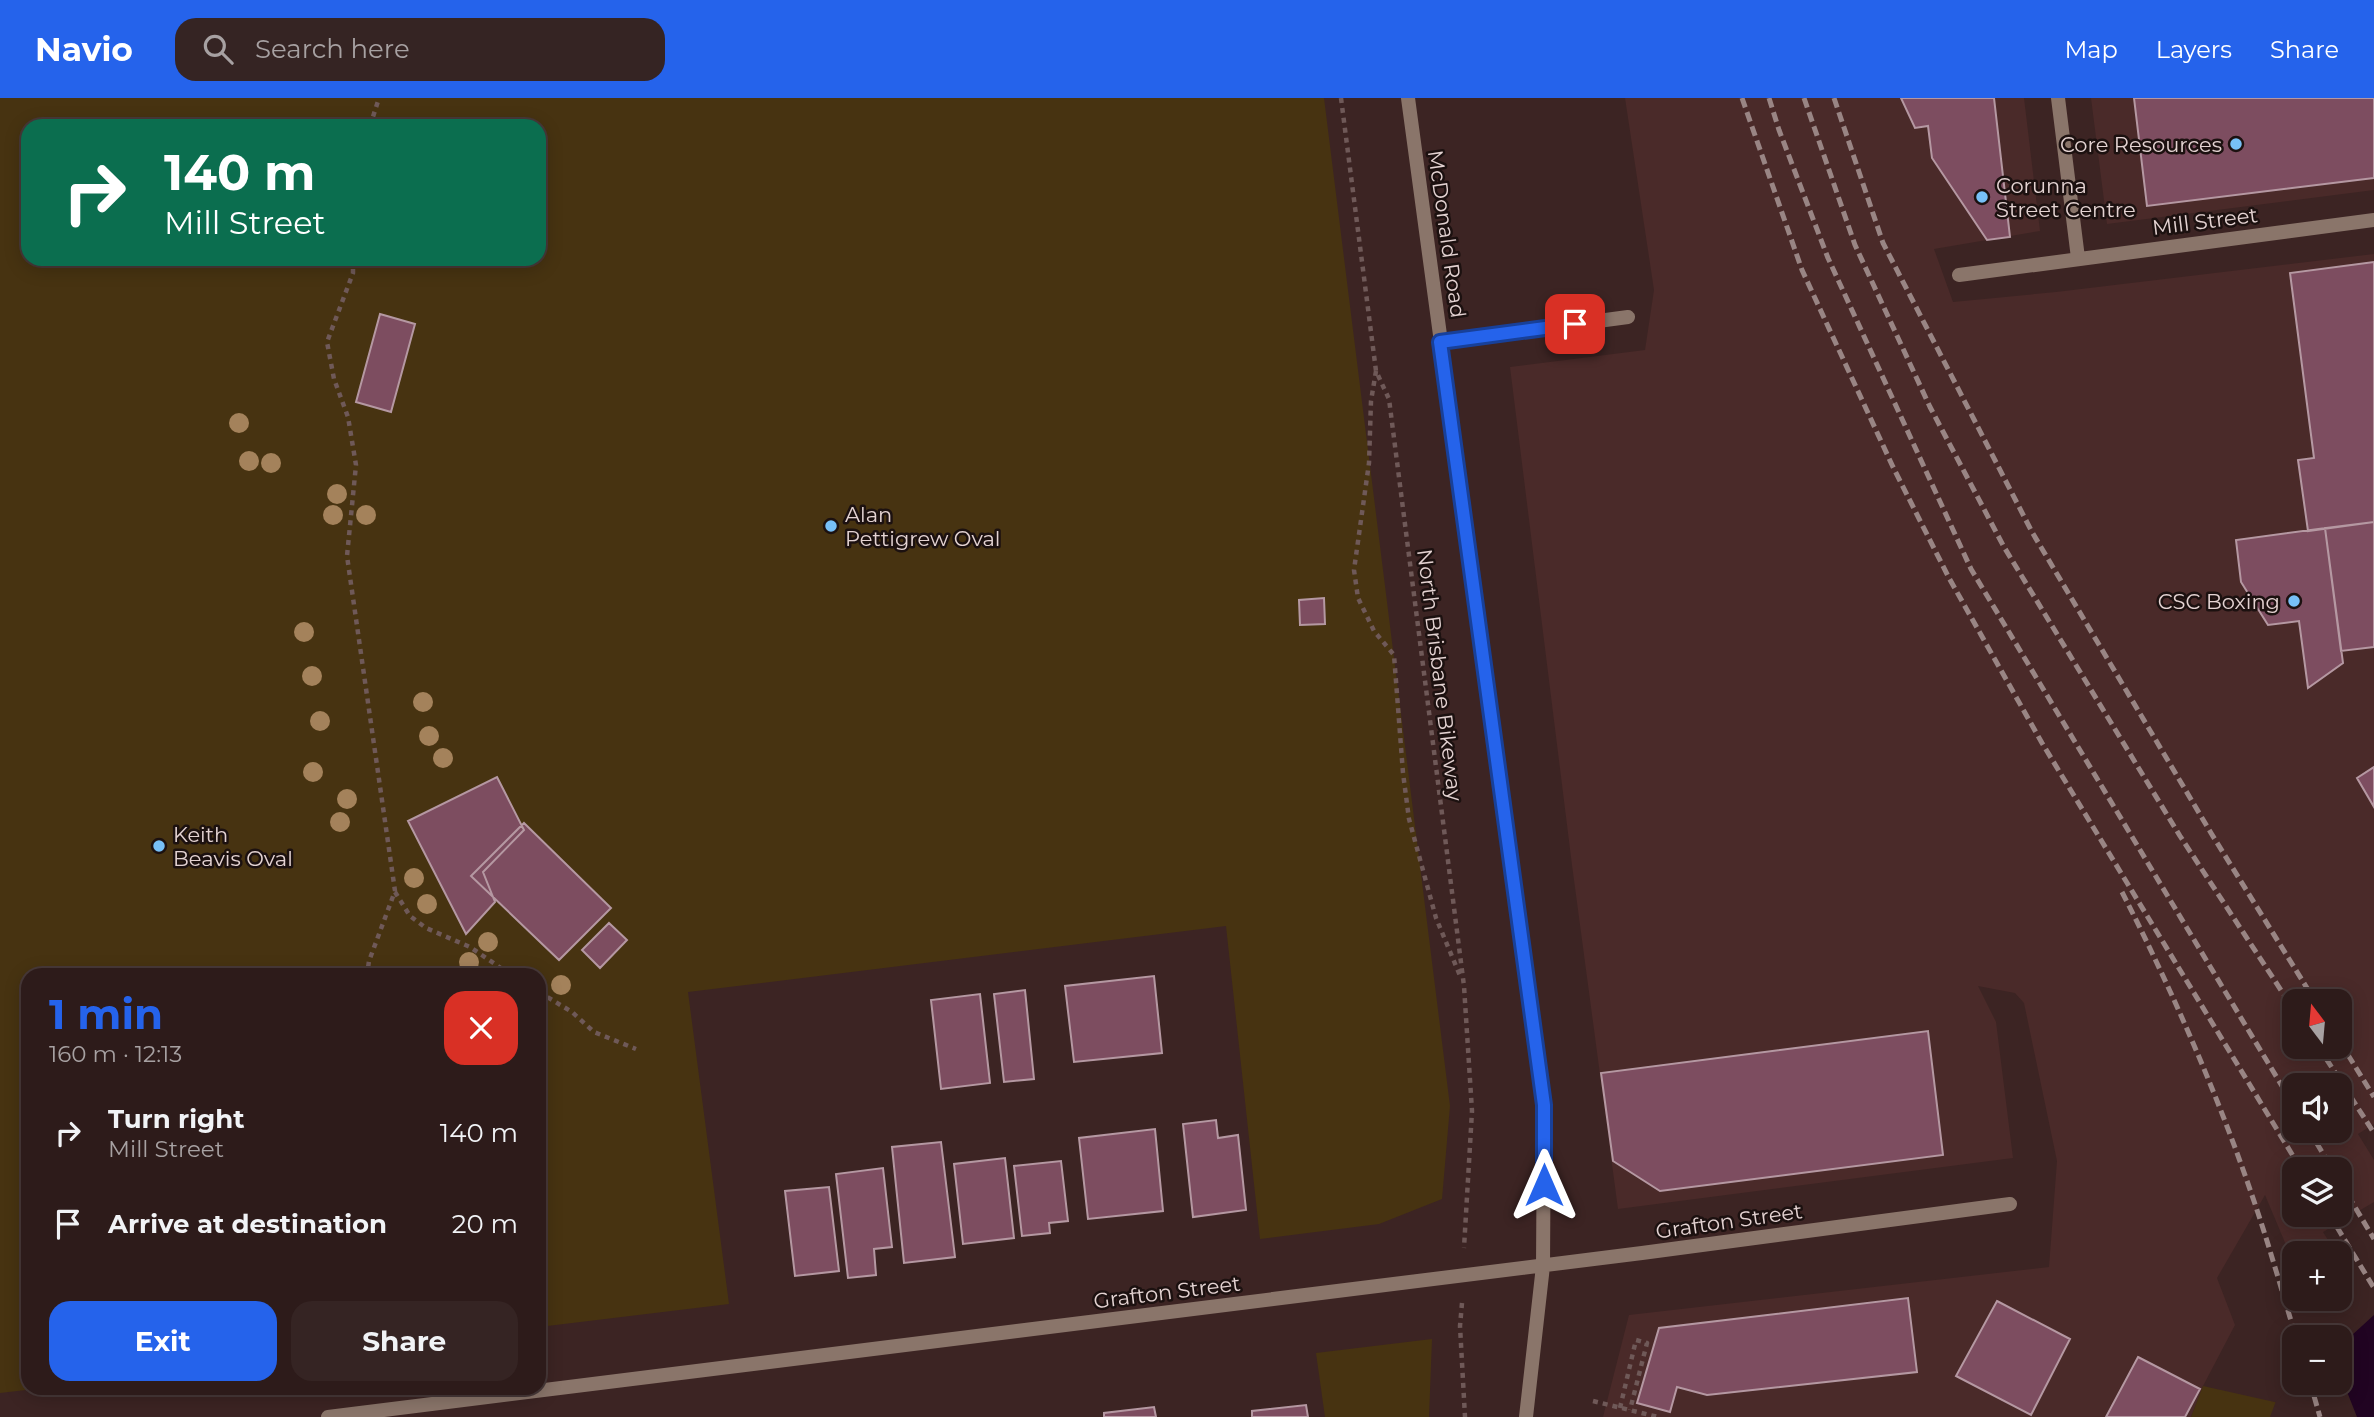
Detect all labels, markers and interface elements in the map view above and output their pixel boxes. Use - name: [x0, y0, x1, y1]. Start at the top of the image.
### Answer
- search box: [175, 18, 665, 81]
- text: Navio: [35, 29, 133, 69]
- icon: search: [199, 30, 237, 68]
- text: Search here: [255, 33, 410, 65]
- text: Map: [2064, 35, 2118, 64]
- text: Layers: [2156, 35, 2232, 64]
- text: Share: [2270, 35, 2339, 64]
- place label: Core Resources: [2060, 132, 2222, 157]
- marker: Core Resources: [2228, 136, 2244, 152]
- text: 140 m: [164, 143, 316, 202]
- icon: right: [49, 147, 140, 238]
- street label: McDonald Road: [1423, 148, 1471, 320]
- place label: Corunna Street Centre: [1996, 173, 2136, 222]
- marker: Corunna Street Centre: [1974, 189, 1990, 205]
- street label: Mill Street: [2151, 202, 2259, 240]
- text: Mill Street: [164, 203, 326, 242]
- pin: [1545, 294, 1605, 354]
- icon: arrive: [1556, 305, 1594, 343]
- place label: Alan Pettigrew Oval: [845, 502, 1001, 551]
- marker: Alan Pettigrew Oval: [823, 518, 839, 534]
- street label: North Brisbane Bikeway: [1412, 548, 1468, 803]
- place label: CSC Boxing: [2158, 589, 2280, 614]
- marker: CSC Boxing: [2286, 593, 2302, 609]
- place label: Keith Beavis Oval: [173, 822, 293, 871]
- marker: Keith Beavis Oval: [151, 838, 167, 854]
- text: 1 min: [49, 988, 163, 1040]
- north arrow: [2282, 989, 2352, 1059]
- map controls: [2282, 989, 2352, 1395]
- button: close: [444, 991, 518, 1065]
- text: 160 m · 12:13: [49, 1040, 182, 1068]
- button: sound: [2282, 1073, 2352, 1143]
- text: Turn right: [108, 1103, 244, 1135]
- icon: right: [49, 1114, 87, 1152]
- text: 140 m: [440, 1117, 518, 1149]
- text: Mill Street: [108, 1135, 224, 1163]
- position arrow: [1507, 1148, 1581, 1222]
- button: layers: [2282, 1157, 2352, 1227]
- street label: Grafton Street: [1654, 1198, 1804, 1244]
- icon: arrive: [49, 1205, 87, 1243]
- text: Arrive at destination: [108, 1208, 387, 1240]
- text: 20 m: [452, 1208, 518, 1240]
- button: +: [2282, 1241, 2352, 1311]
- street label: Grafton Street: [1092, 1271, 1242, 1313]
- button: Exit: [49, 1301, 277, 1381]
- button: Share: [291, 1301, 518, 1381]
- button: −: [2282, 1325, 2352, 1395]

